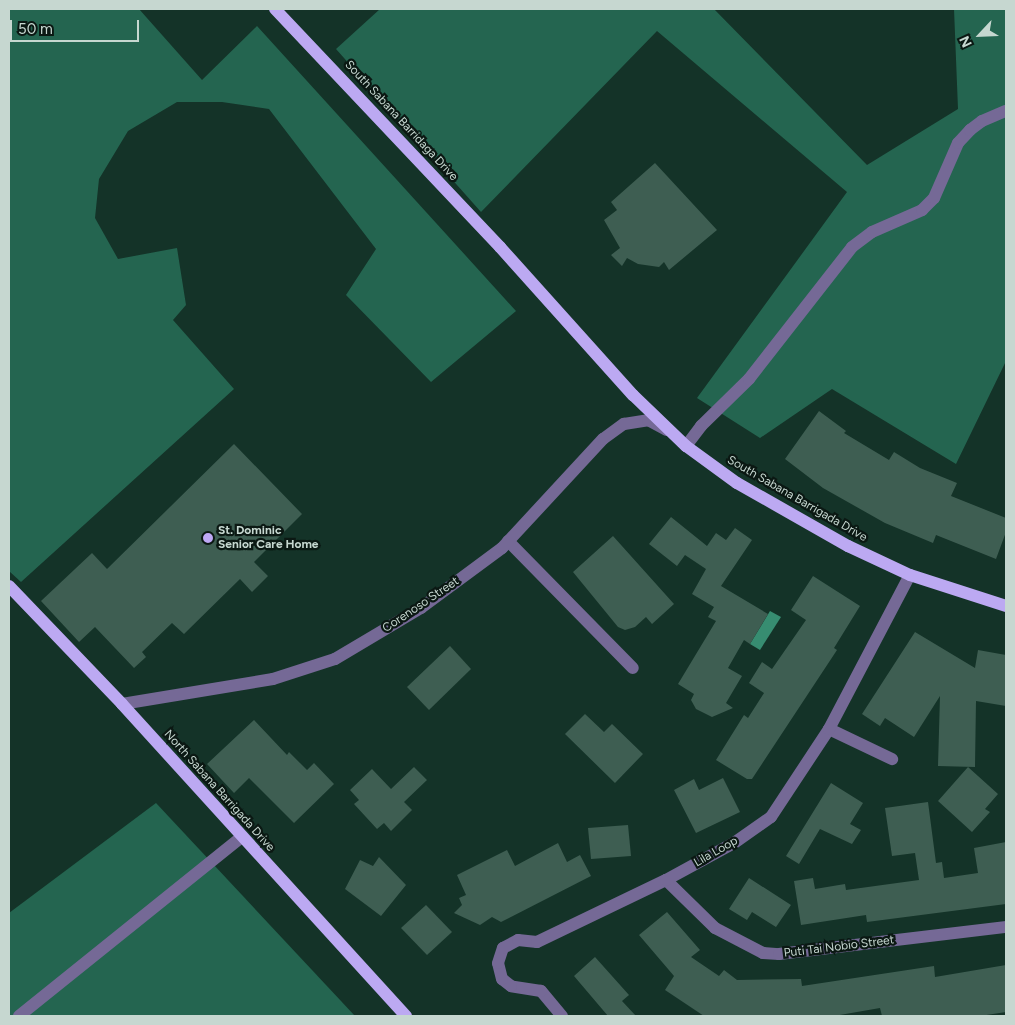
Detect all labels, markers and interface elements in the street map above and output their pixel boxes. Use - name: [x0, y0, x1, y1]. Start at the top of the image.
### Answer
- scale bar: [12, 10, 141, 42]
- north arrow: [955, 10, 1005, 60]
- text: 50 m: [18, 20, 53, 38]
- text: N: [956, 33, 976, 50]
- street label: South Sabana Barridaga Drive: [342, 58, 460, 184]
- street label: South Sabana Barrigada Drive: [725, 453, 869, 545]
- place label: St. Dominic Senior Care Home: [218, 524, 318, 552]
- marker: St. Dominic Senior Care Home: [202, 532, 214, 544]
- street label: Corenoso Street: [380, 574, 462, 636]
- street label: North Sabana Barrigada Drive: [161, 727, 277, 855]
- street label: Lila Loop: [692, 834, 740, 870]
- street label: Puti Tai Nobio Street: [783, 933, 895, 961]

